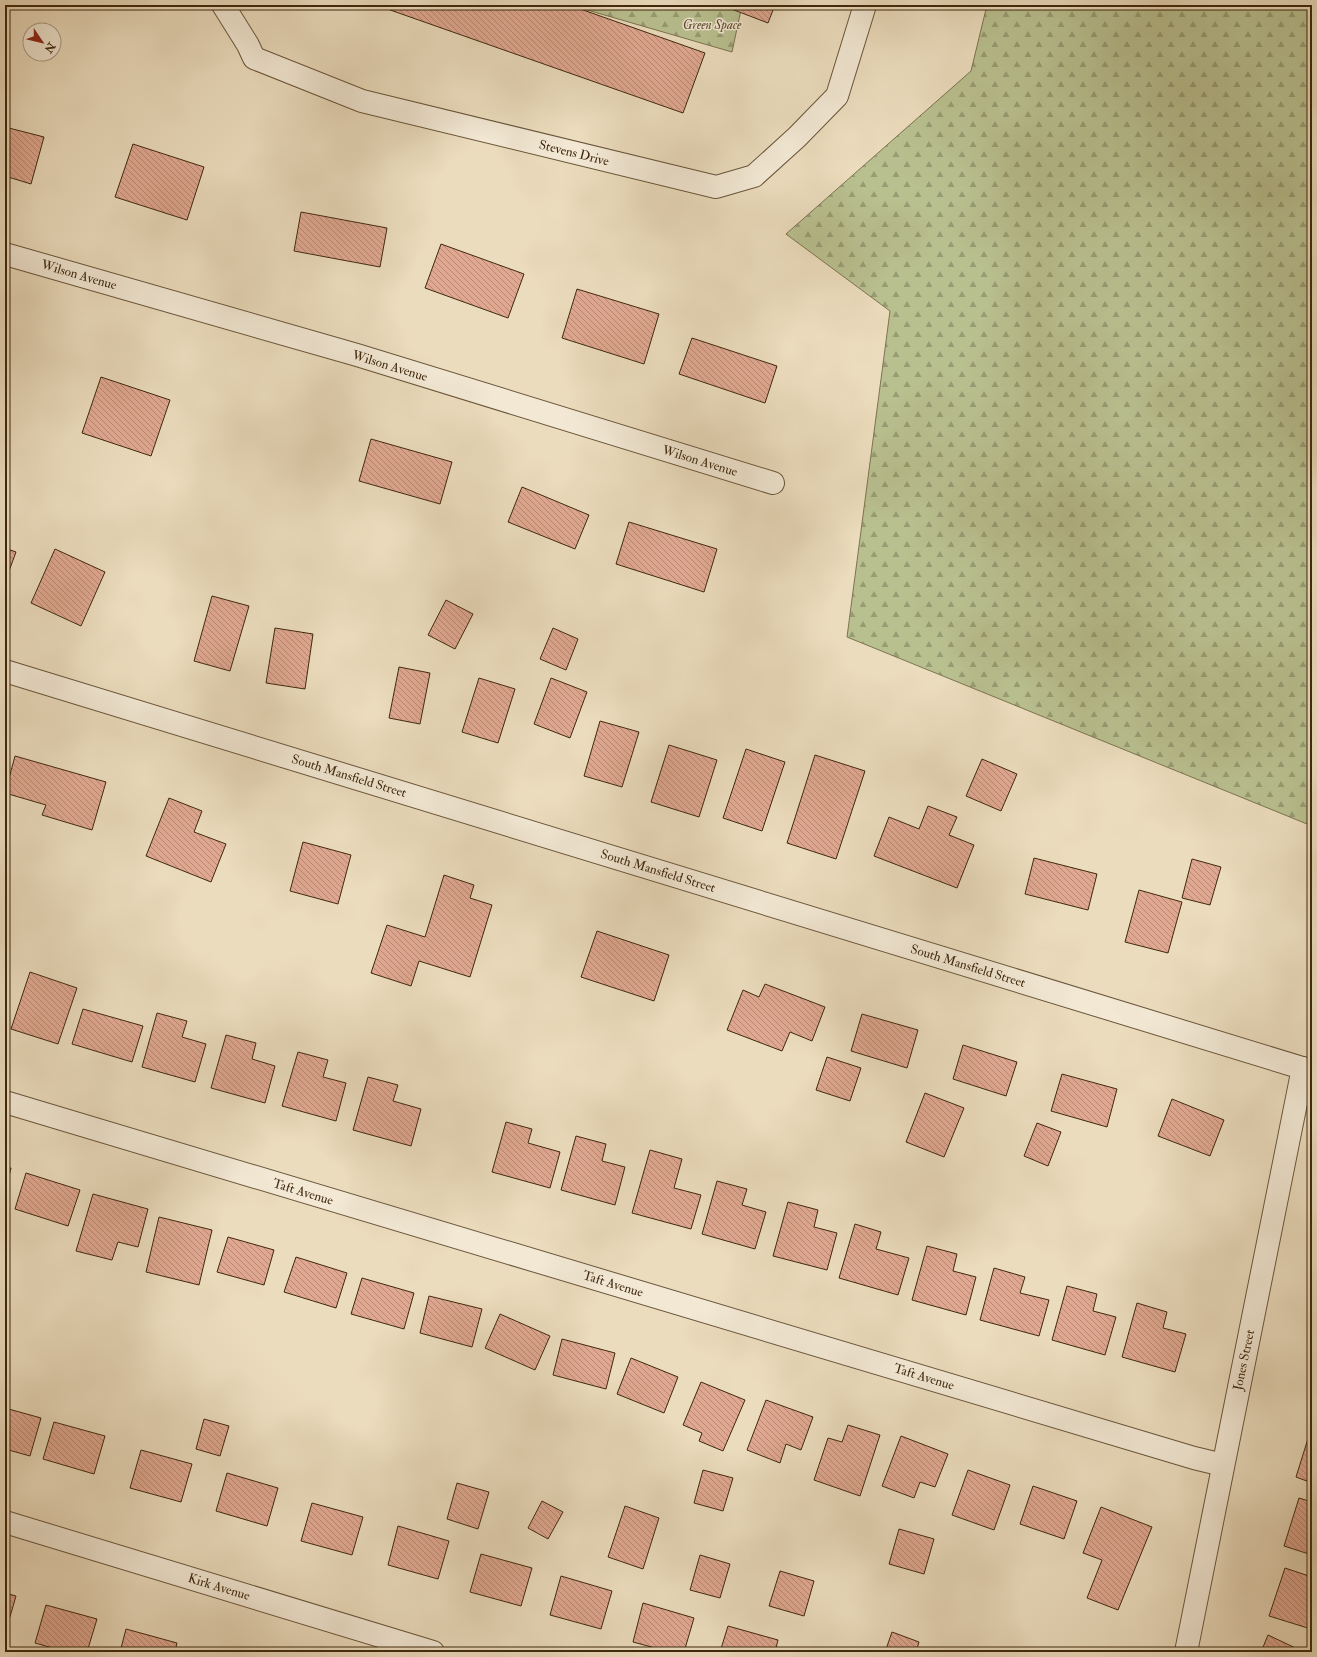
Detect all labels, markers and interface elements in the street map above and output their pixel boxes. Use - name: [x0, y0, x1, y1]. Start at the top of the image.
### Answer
- park label: Green Space: [683, 17, 742, 33]
- north arrow: [22, 22, 62, 62]
- text: N: [41, 39, 59, 56]
- street label: Stevens Drive: [537, 137, 611, 170]
- street label: Wilson Avenue: [38, 256, 119, 294]
- street label: Wilson Avenue: [349, 347, 430, 385]
- street label: Wilson Avenue: [659, 442, 740, 480]
- street label: South Mansfield Street: [290, 751, 408, 801]
- street label: South Mansfield Street: [599, 846, 717, 896]
- street label: South Mansfield Street: [909, 941, 1027, 991]
- street label: Taft Avenue: [271, 1175, 336, 1209]
- street label: Taft Avenue: [581, 1267, 646, 1301]
- street label: Jones Street: [1230, 1328, 1258, 1393]
- street label: Taft Avenue: [892, 1360, 957, 1394]
- street label: Kirk Avenue: [186, 1570, 252, 1604]

